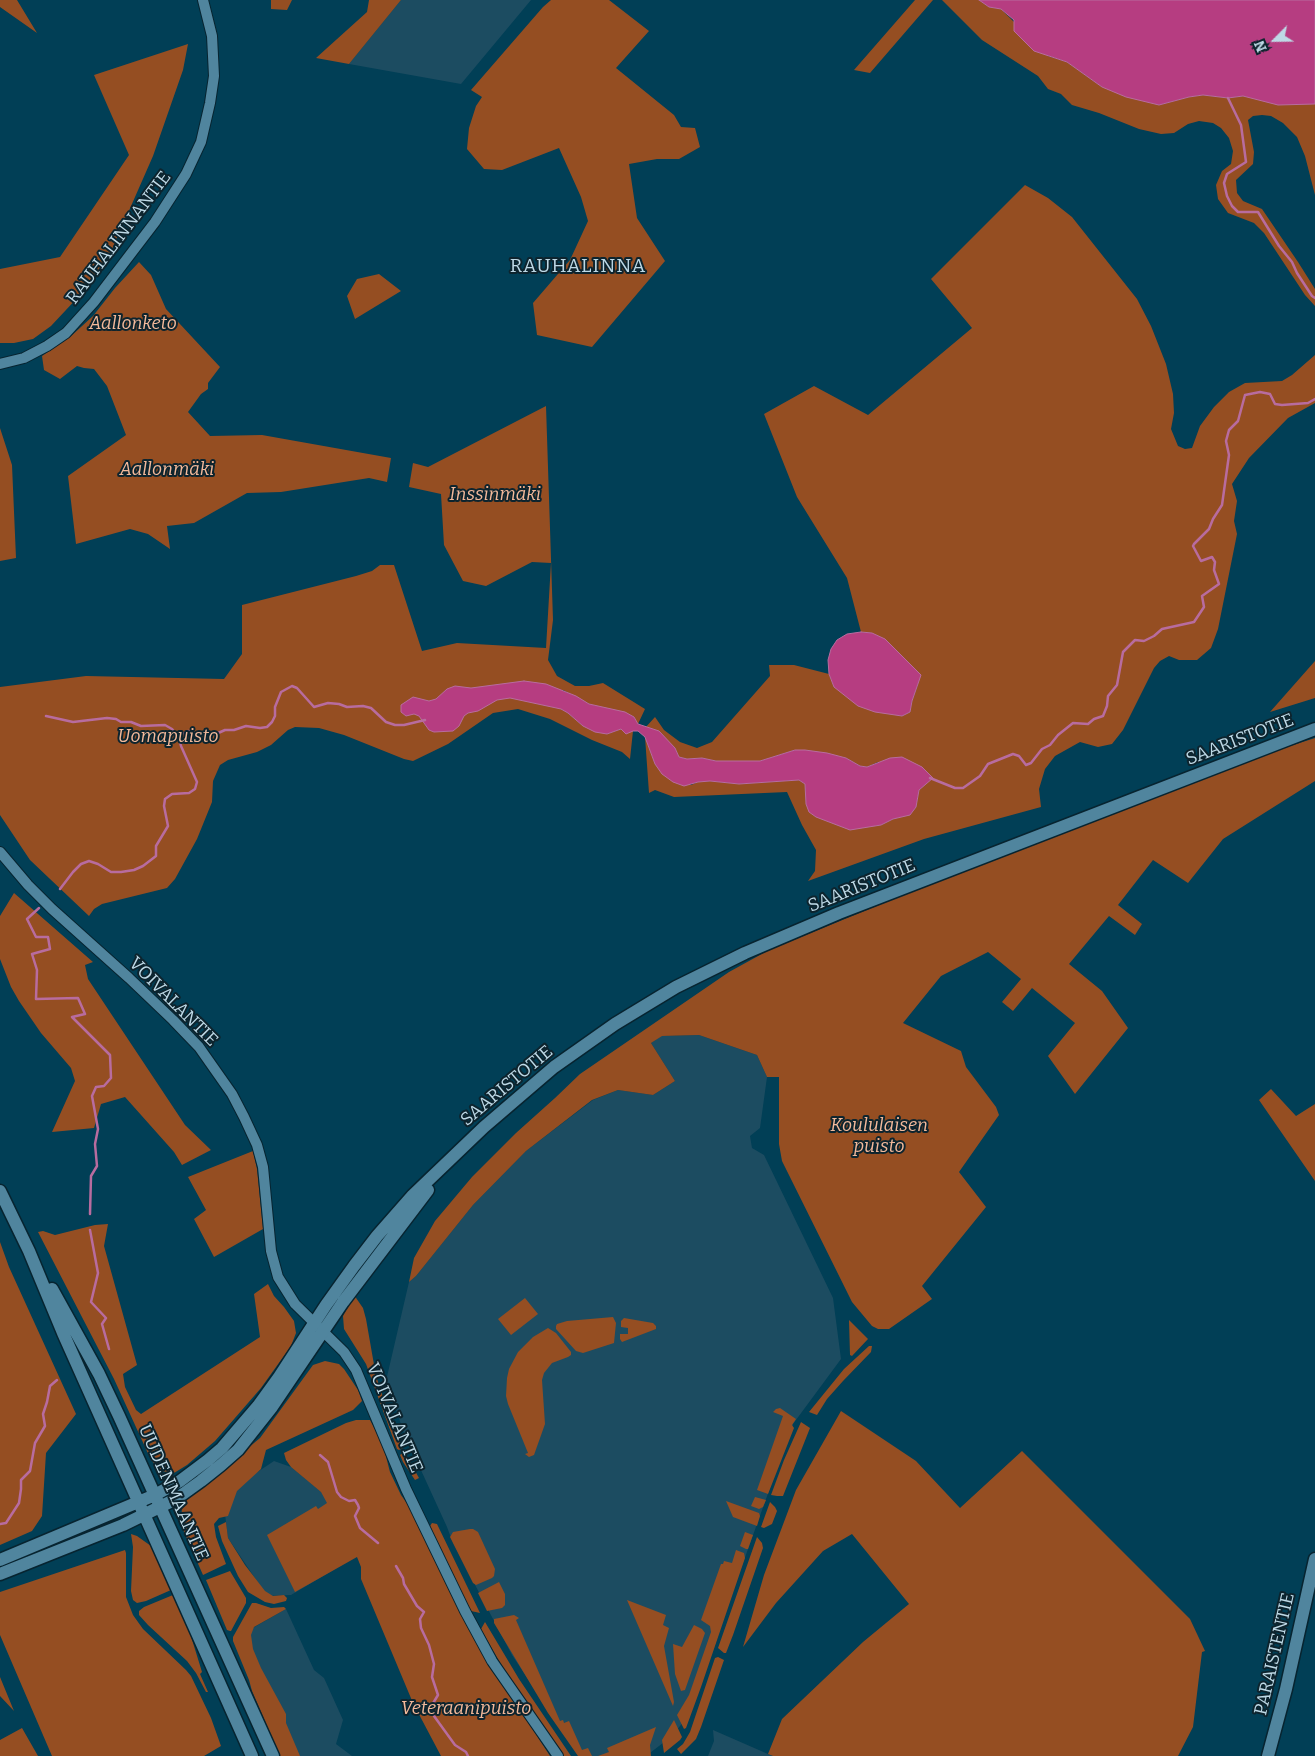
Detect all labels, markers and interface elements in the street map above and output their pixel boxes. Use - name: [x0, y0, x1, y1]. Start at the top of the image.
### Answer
- north arrow: [1250, 15, 1300, 65]
- text: N: [1251, 38, 1271, 54]
- street label: RAUHALINNANTIE: [62, 167, 176, 309]
- district label: RAUHALINNA: [509, 256, 647, 278]
- park label: Aallonketo: [89, 313, 177, 335]
- park label: Aallonmäki: [120, 459, 214, 481]
- park label: Inssinmäki: [449, 484, 541, 506]
- street label: SAARISTOTIE: [1183, 710, 1297, 770]
- park label: Uomapuisto: [118, 726, 218, 748]
- street label: SAARISTOTIE: [805, 855, 919, 917]
- street label: VOIVALANTIE: [124, 953, 222, 1051]
- street label: SAARISTOTIE: [456, 1041, 558, 1131]
- park label: Koululaisen puisto: [830, 1115, 928, 1158]
- street label: VOIVALANTIE: [361, 1360, 427, 1476]
- street label: UUDENMAANTIE: [133, 1421, 213, 1565]
- street label: PARAISTENTIE: [1250, 1591, 1300, 1717]
- park label: Veteraanipuisto: [401, 1698, 531, 1720]

